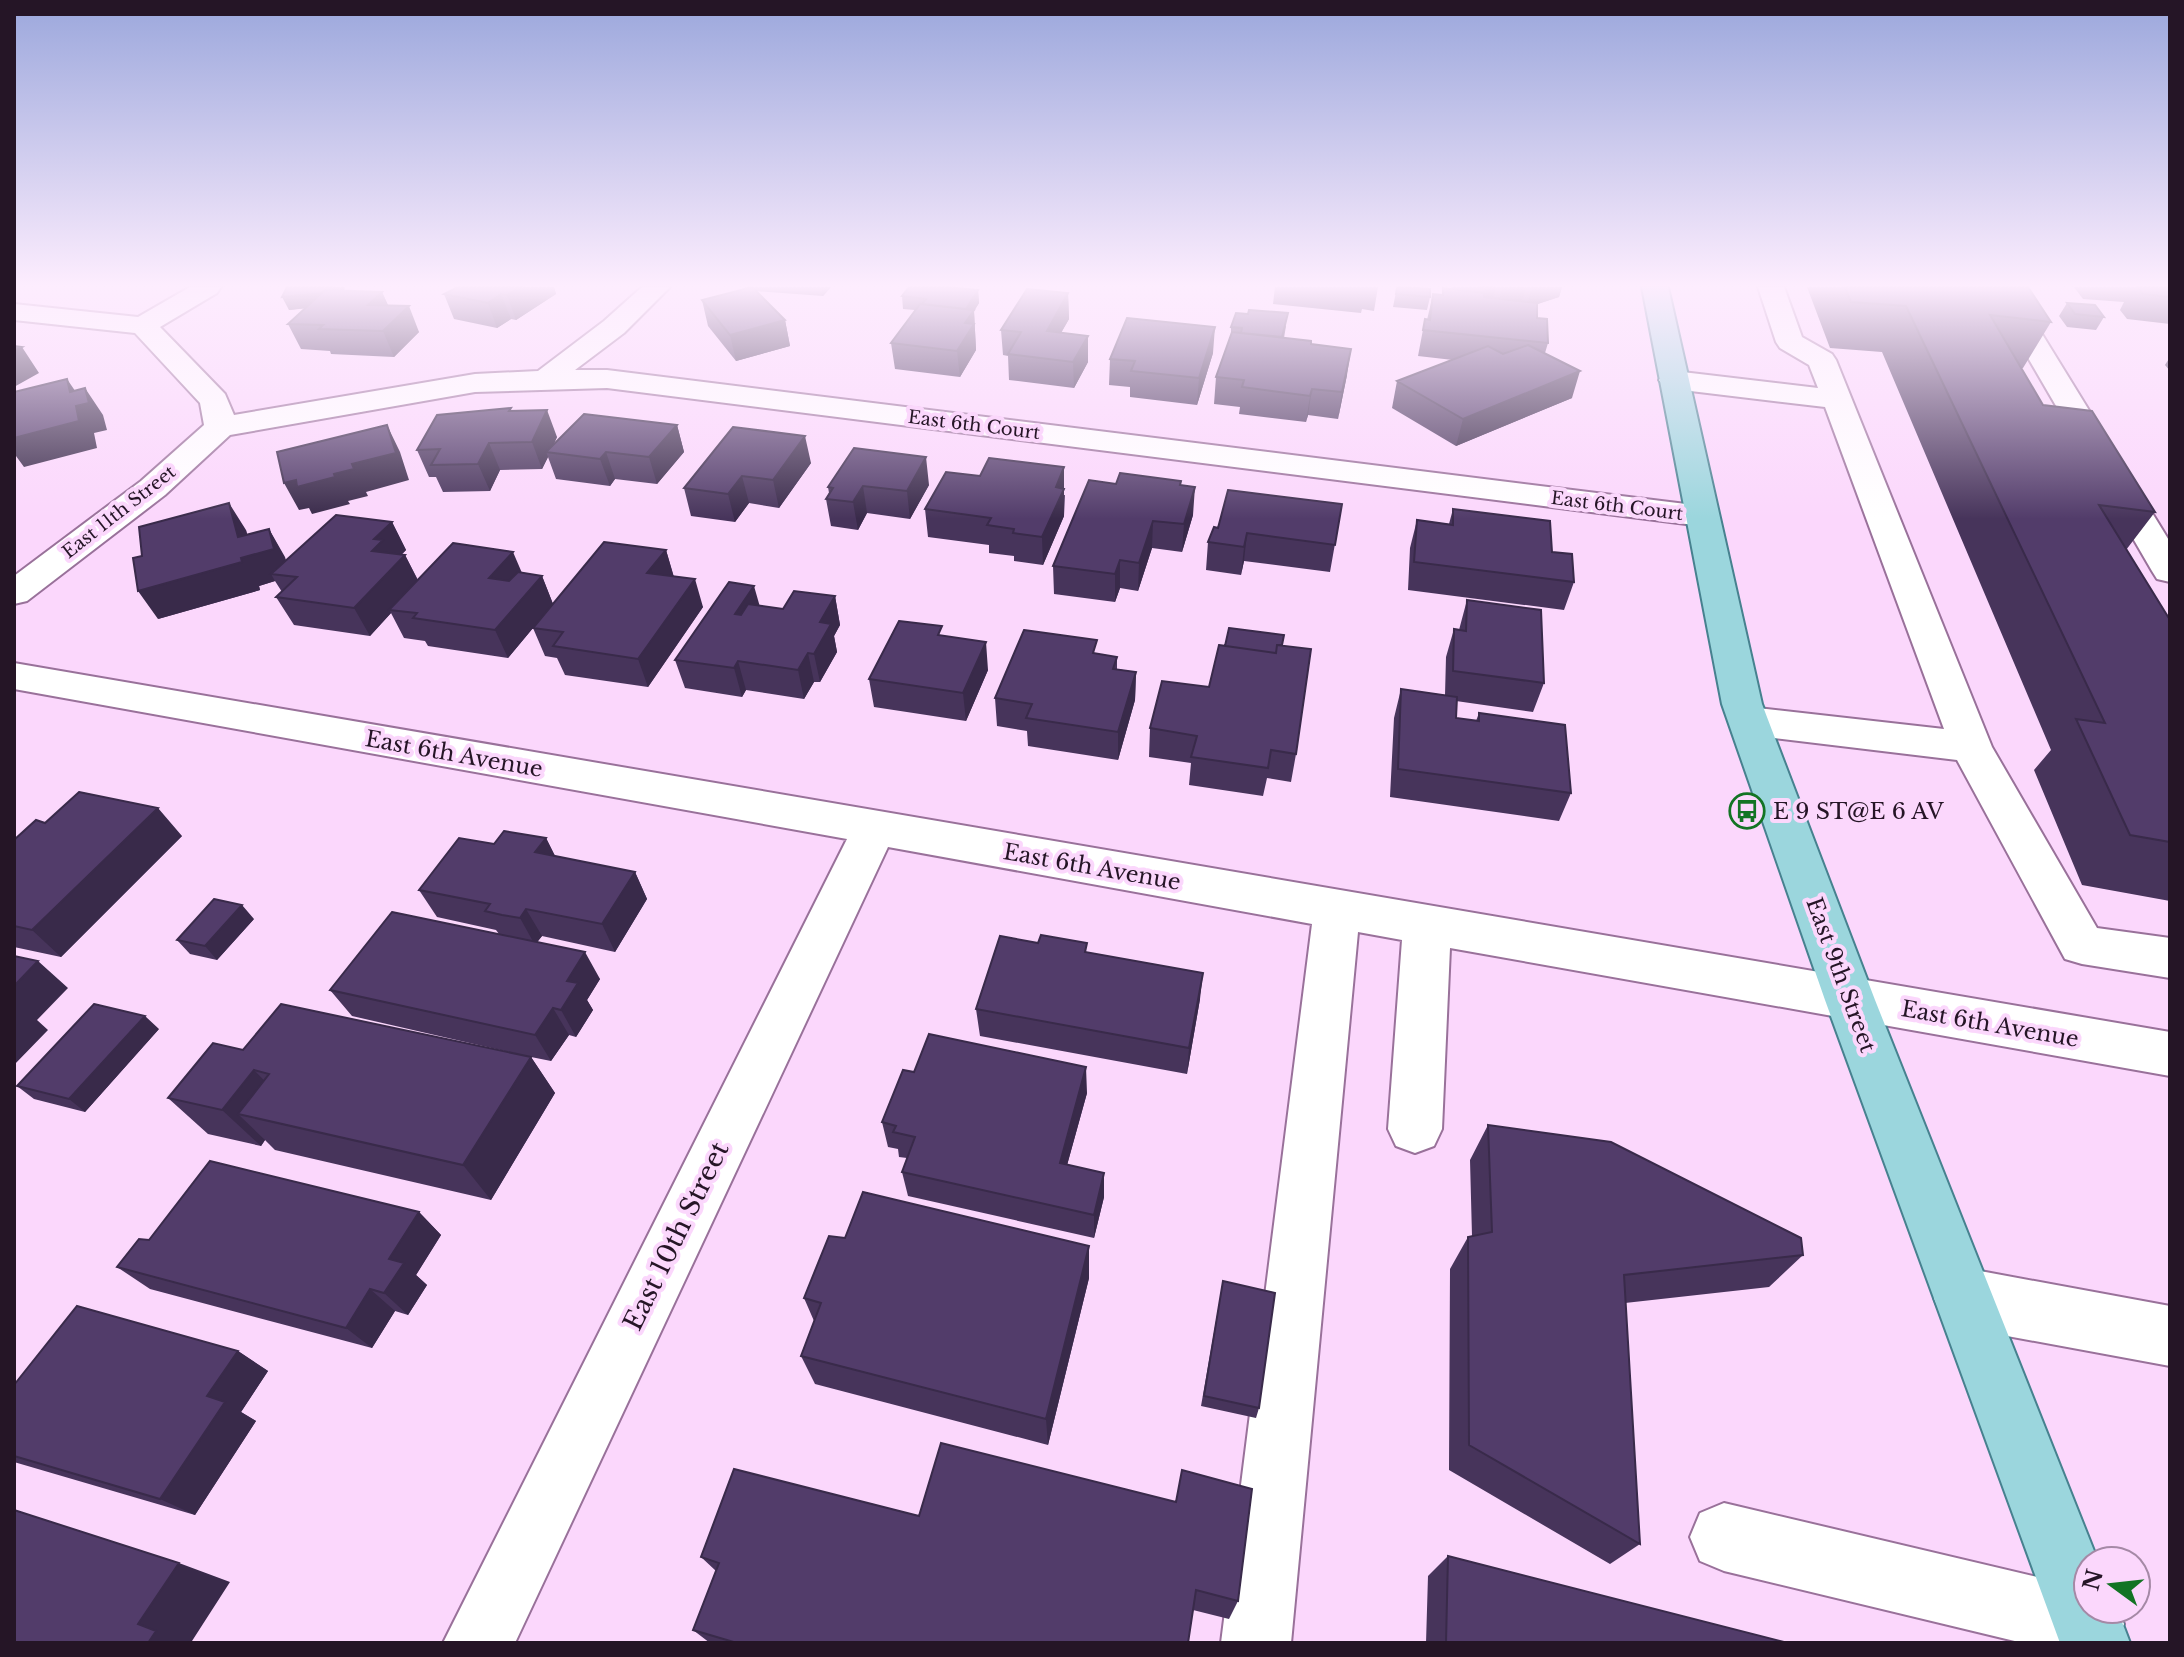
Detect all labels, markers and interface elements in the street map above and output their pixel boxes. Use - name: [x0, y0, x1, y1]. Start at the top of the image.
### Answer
- street label: East 6th Court: [907, 406, 1041, 444]
- street label: East 11th Street: [58, 461, 180, 563]
- street label: East 6th Court: [1550, 487, 1684, 525]
- street label: East 6th Avenue: [363, 725, 545, 783]
- bus stop icon: E 9 ST@E 6 AV: [1728, 792, 1766, 830]
- place label: E 9 ST@E 6 AV: [1773, 798, 1945, 825]
- street label: East 6th Avenue: [1001, 838, 1183, 896]
- street label: East 9th Street: [1800, 894, 1882, 1057]
- street label: East 6th Avenue: [1899, 995, 2081, 1053]
- street label: East 10th Street: [616, 1136, 736, 1336]
- north arrow: [2072, 1545, 2152, 1625]
- text: N: [2077, 1566, 2109, 1593]

